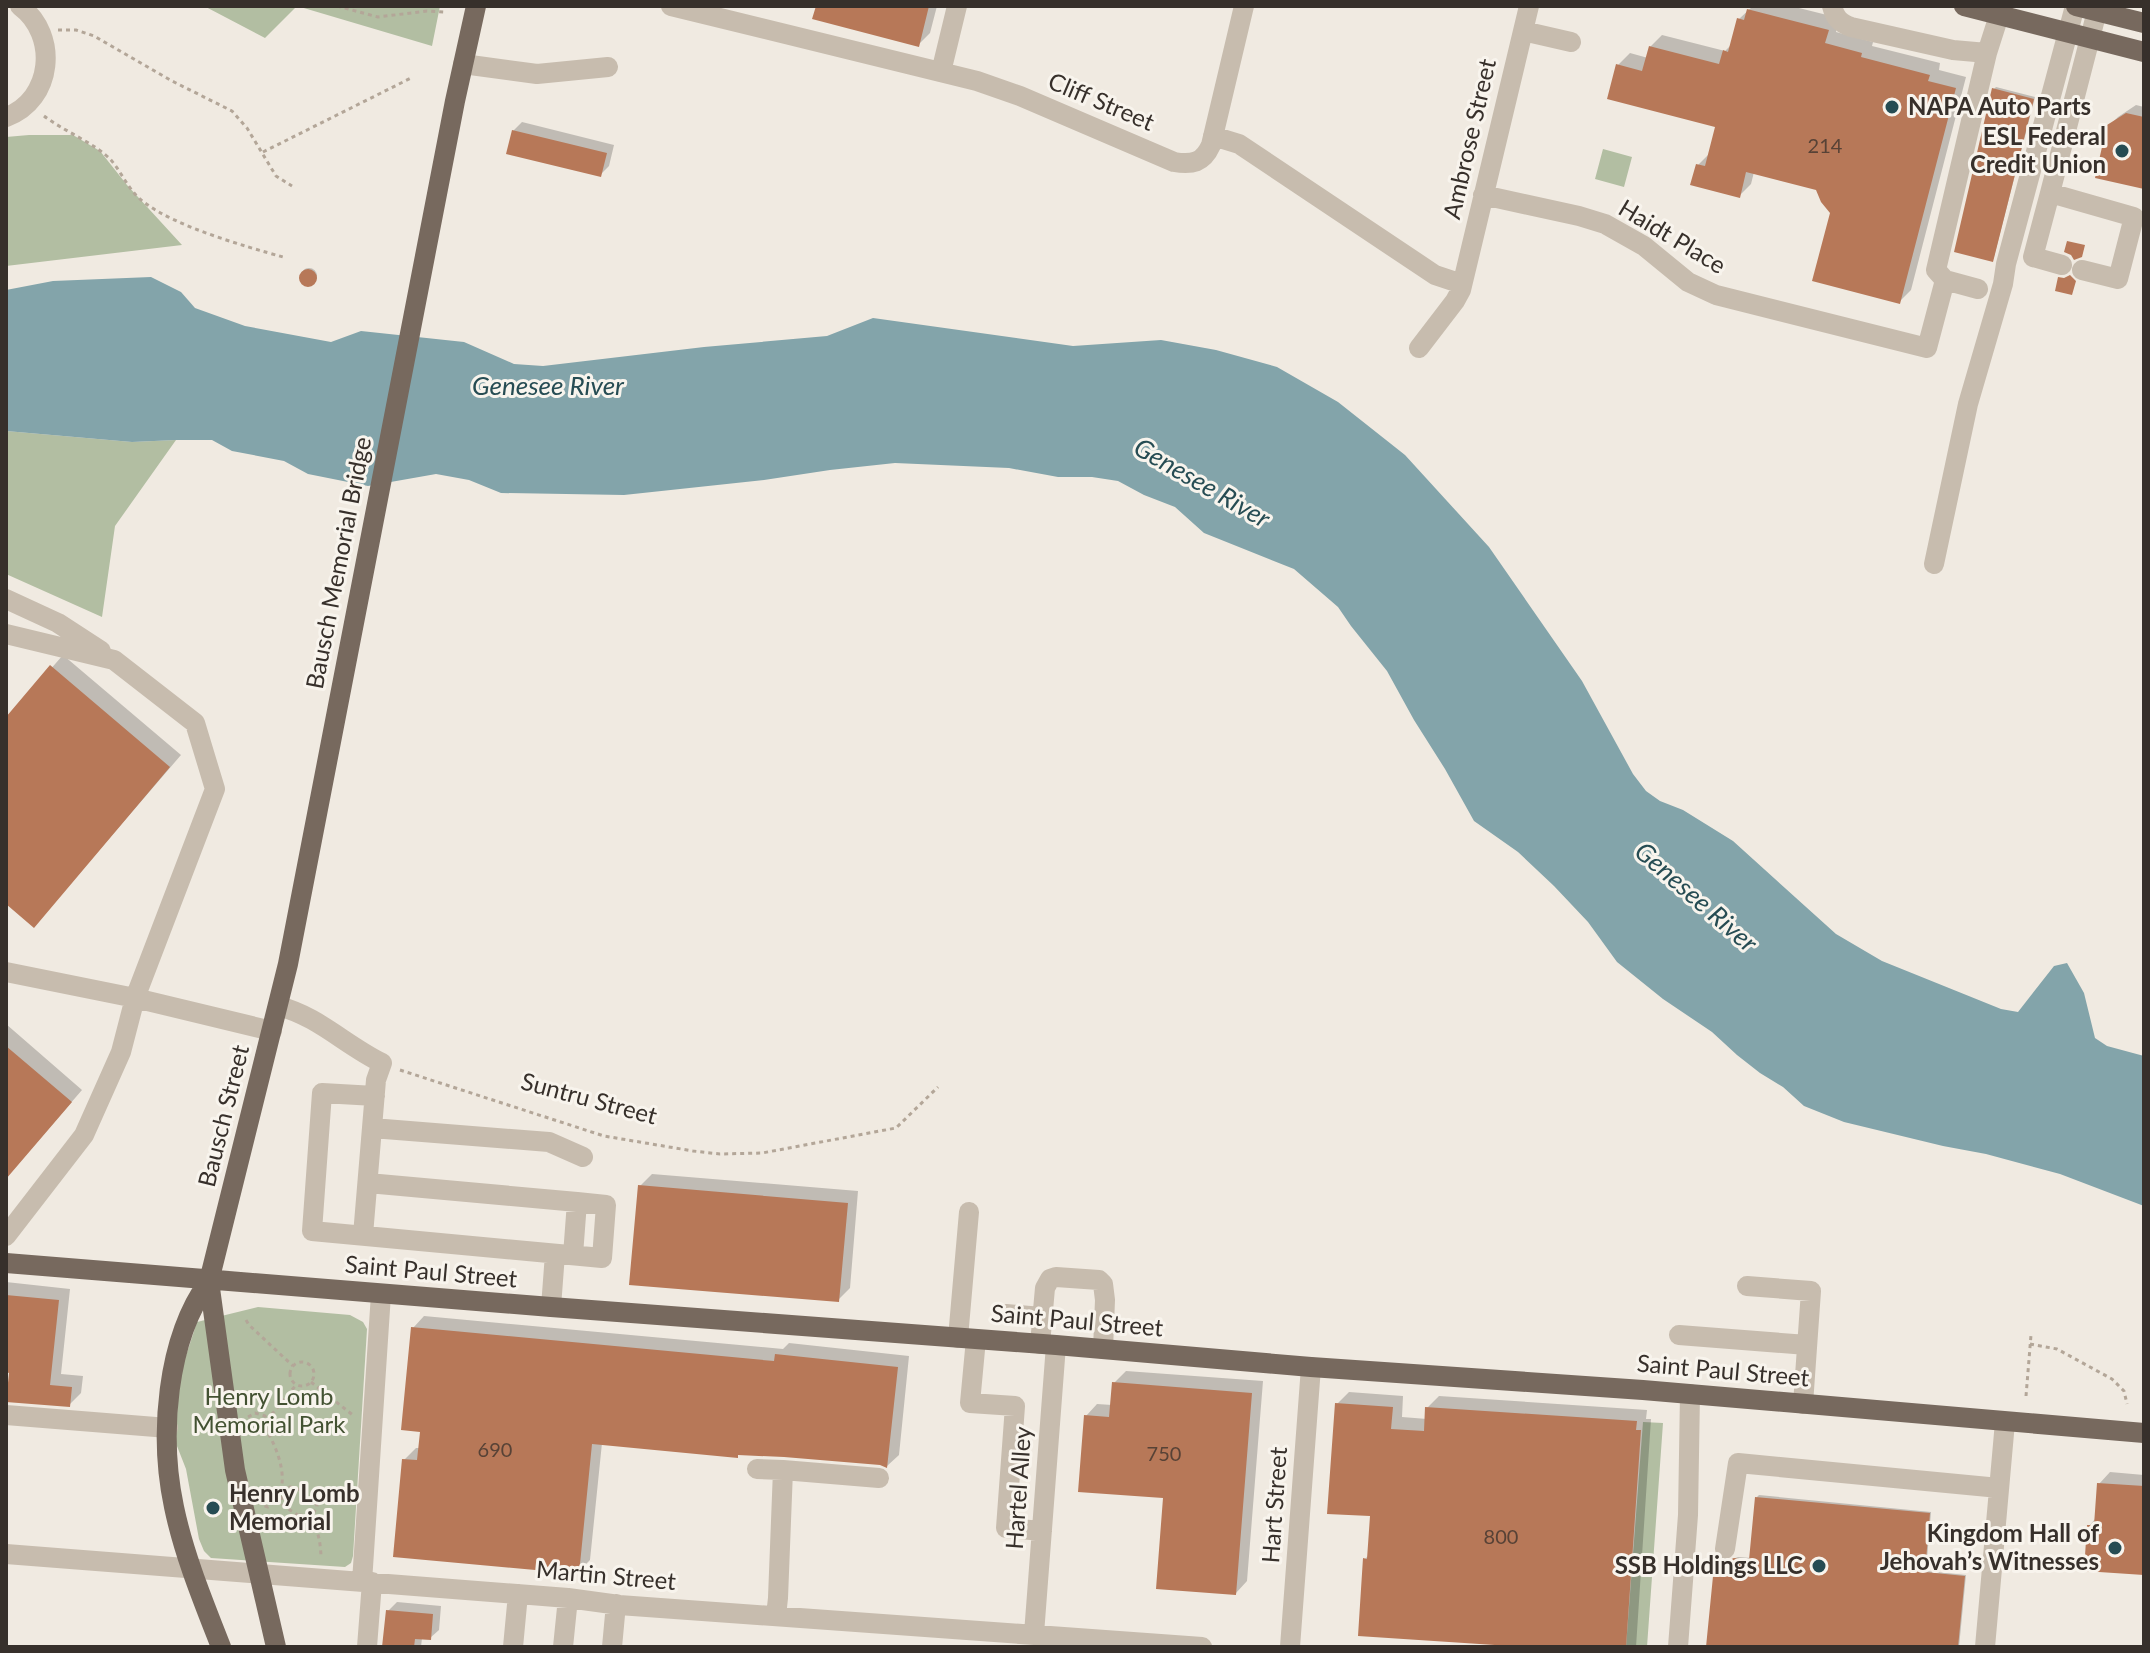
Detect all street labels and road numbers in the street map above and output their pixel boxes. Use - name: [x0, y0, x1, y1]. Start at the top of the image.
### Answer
- street label: Ambrose Street: [1436, 55, 1501, 222]
- street label: Cliff Street: [1044, 65, 1159, 136]
- street label: Haidt Place: [1614, 192, 1732, 279]
- street label: Bausch Memorial Bridge: [299, 434, 376, 691]
- street label: Bausch Street: [191, 1041, 254, 1190]
- street label: Suntru Street: [518, 1065, 661, 1130]
- street label: Saint Paul Street: [344, 1249, 519, 1293]
- street label: Saint Paul Street: [990, 1298, 1165, 1342]
- street label: Saint Paul Street: [1636, 1348, 1811, 1392]
- street label: Hartel Alley: [999, 1425, 1036, 1550]
- street label: Hart Street: [1255, 1445, 1292, 1564]
- street label: Martin Street: [535, 1554, 678, 1595]

